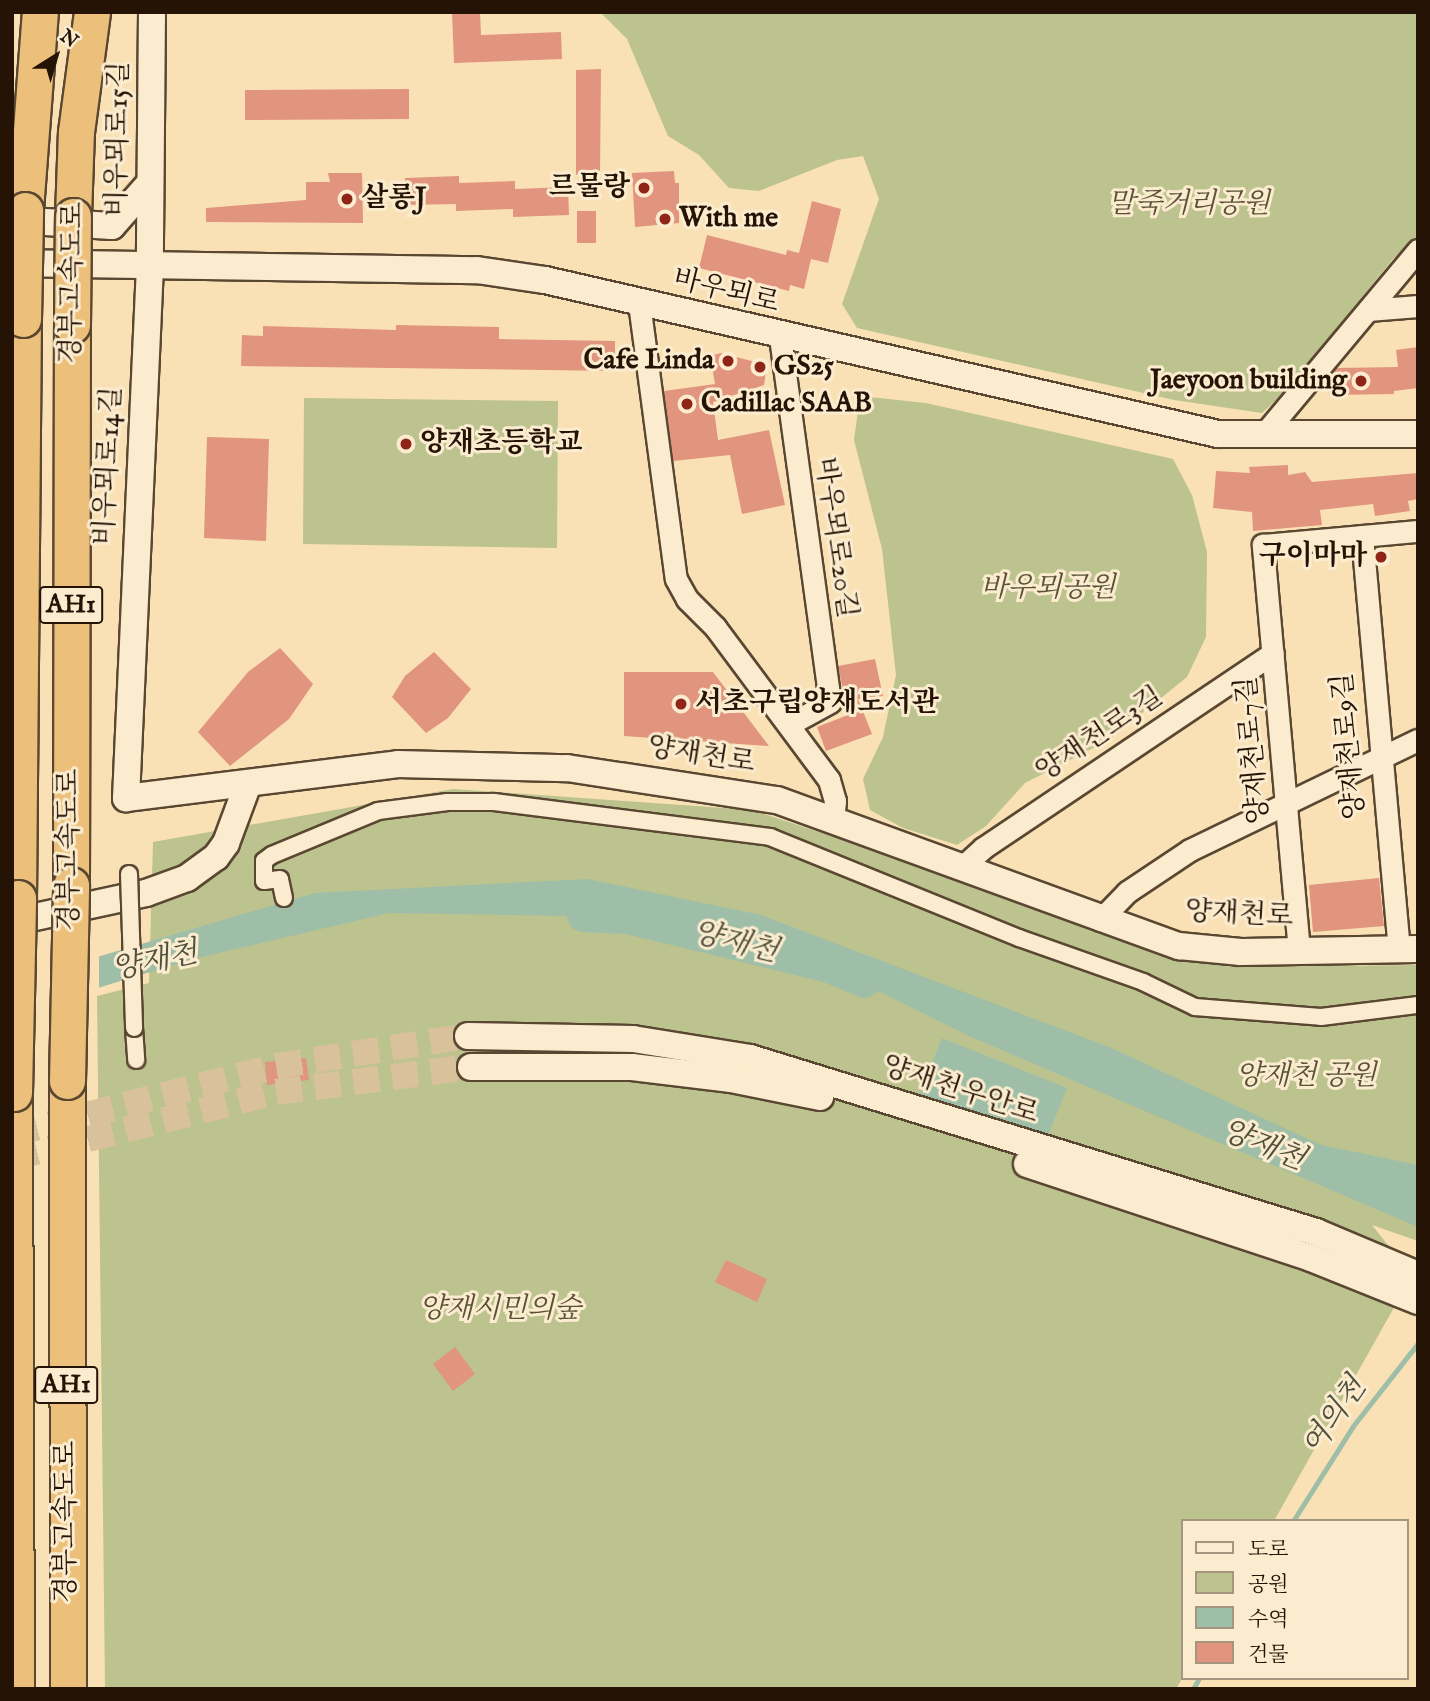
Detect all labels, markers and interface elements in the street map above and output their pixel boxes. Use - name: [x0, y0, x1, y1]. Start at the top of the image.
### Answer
- north arrow: [21, 21, 91, 91]
- text: N: [55, 25, 82, 54]
- street label: 비우뫼로15길: [101, 61, 137, 217]
- place label: 르물랑: [549, 171, 630, 205]
- marker: 르물랑: [636, 180, 652, 196]
- place label: 살롱J: [361, 182, 427, 216]
- park label: 말죽거리공원: [1108, 188, 1270, 222]
- marker: 살롱J: [339, 191, 355, 207]
- street label: 경부고속도로: [55, 202, 91, 364]
- place label: With me: [679, 202, 778, 236]
- marker: With me: [657, 211, 673, 227]
- street label: 바우뫼로: [669, 263, 783, 321]
- place label: Cafe Linda: [584, 344, 714, 378]
- place label: GS25: [774, 350, 834, 384]
- marker: Cafe Linda: [720, 353, 736, 369]
- marker: GS25: [752, 359, 768, 375]
- place label: Jaeyoon building: [1150, 364, 1347, 398]
- marker: Jaeyoon building: [1353, 373, 1369, 389]
- street label: 비우뫼로14길: [88, 386, 130, 546]
- place label: Cadillac SAAB: [701, 387, 872, 421]
- marker: Cadillac SAAB: [679, 396, 695, 412]
- place label: 양재초등학교: [420, 427, 582, 461]
- marker: 양재초등학교: [398, 436, 414, 452]
- street label: 바우뫼로20길: [807, 455, 863, 621]
- place label: 구이마마: [1259, 540, 1367, 574]
- marker: 구이마마: [1373, 549, 1389, 565]
- park label: 바우뫼공원: [980, 572, 1116, 606]
- road number: AH1: [38, 582, 104, 628]
- street label: 양재천로9길: [1327, 671, 1373, 821]
- street label: 양재천로7길: [1231, 675, 1277, 825]
- street label: 양재천로3길: [1030, 680, 1170, 790]
- place label: 서초구립양재도서관: [695, 687, 938, 721]
- marker: 서초구립양재도서관: [673, 696, 689, 712]
- street label: 양재천로: [645, 731, 757, 781]
- street label: 경부고속도로: [53, 769, 87, 931]
- street label: 양재천로: [1184, 895, 1294, 935]
- water label: 양재천: [688, 915, 782, 971]
- water label: 양재천: [109, 935, 201, 989]
- street label: 양재천우안로: [878, 1050, 1042, 1132]
- park label: 양재천 공원: [1235, 1060, 1377, 1094]
- water label: 양재천: [1216, 1113, 1310, 1179]
- park label: 양재시민의숲: [419, 1293, 581, 1327]
- road number: AH1: [33, 1362, 99, 1408]
- water label: 여의천: [1295, 1371, 1375, 1463]
- street label: 경부고속도로: [50, 1441, 84, 1603]
- legend: [1182, 1519, 1409, 1680]
- text: 도로: [1248, 1537, 1289, 1564]
- text: 공원: [1248, 1572, 1289, 1599]
- text: 수역: [1248, 1607, 1289, 1634]
- text: 건물: [1248, 1642, 1289, 1669]

